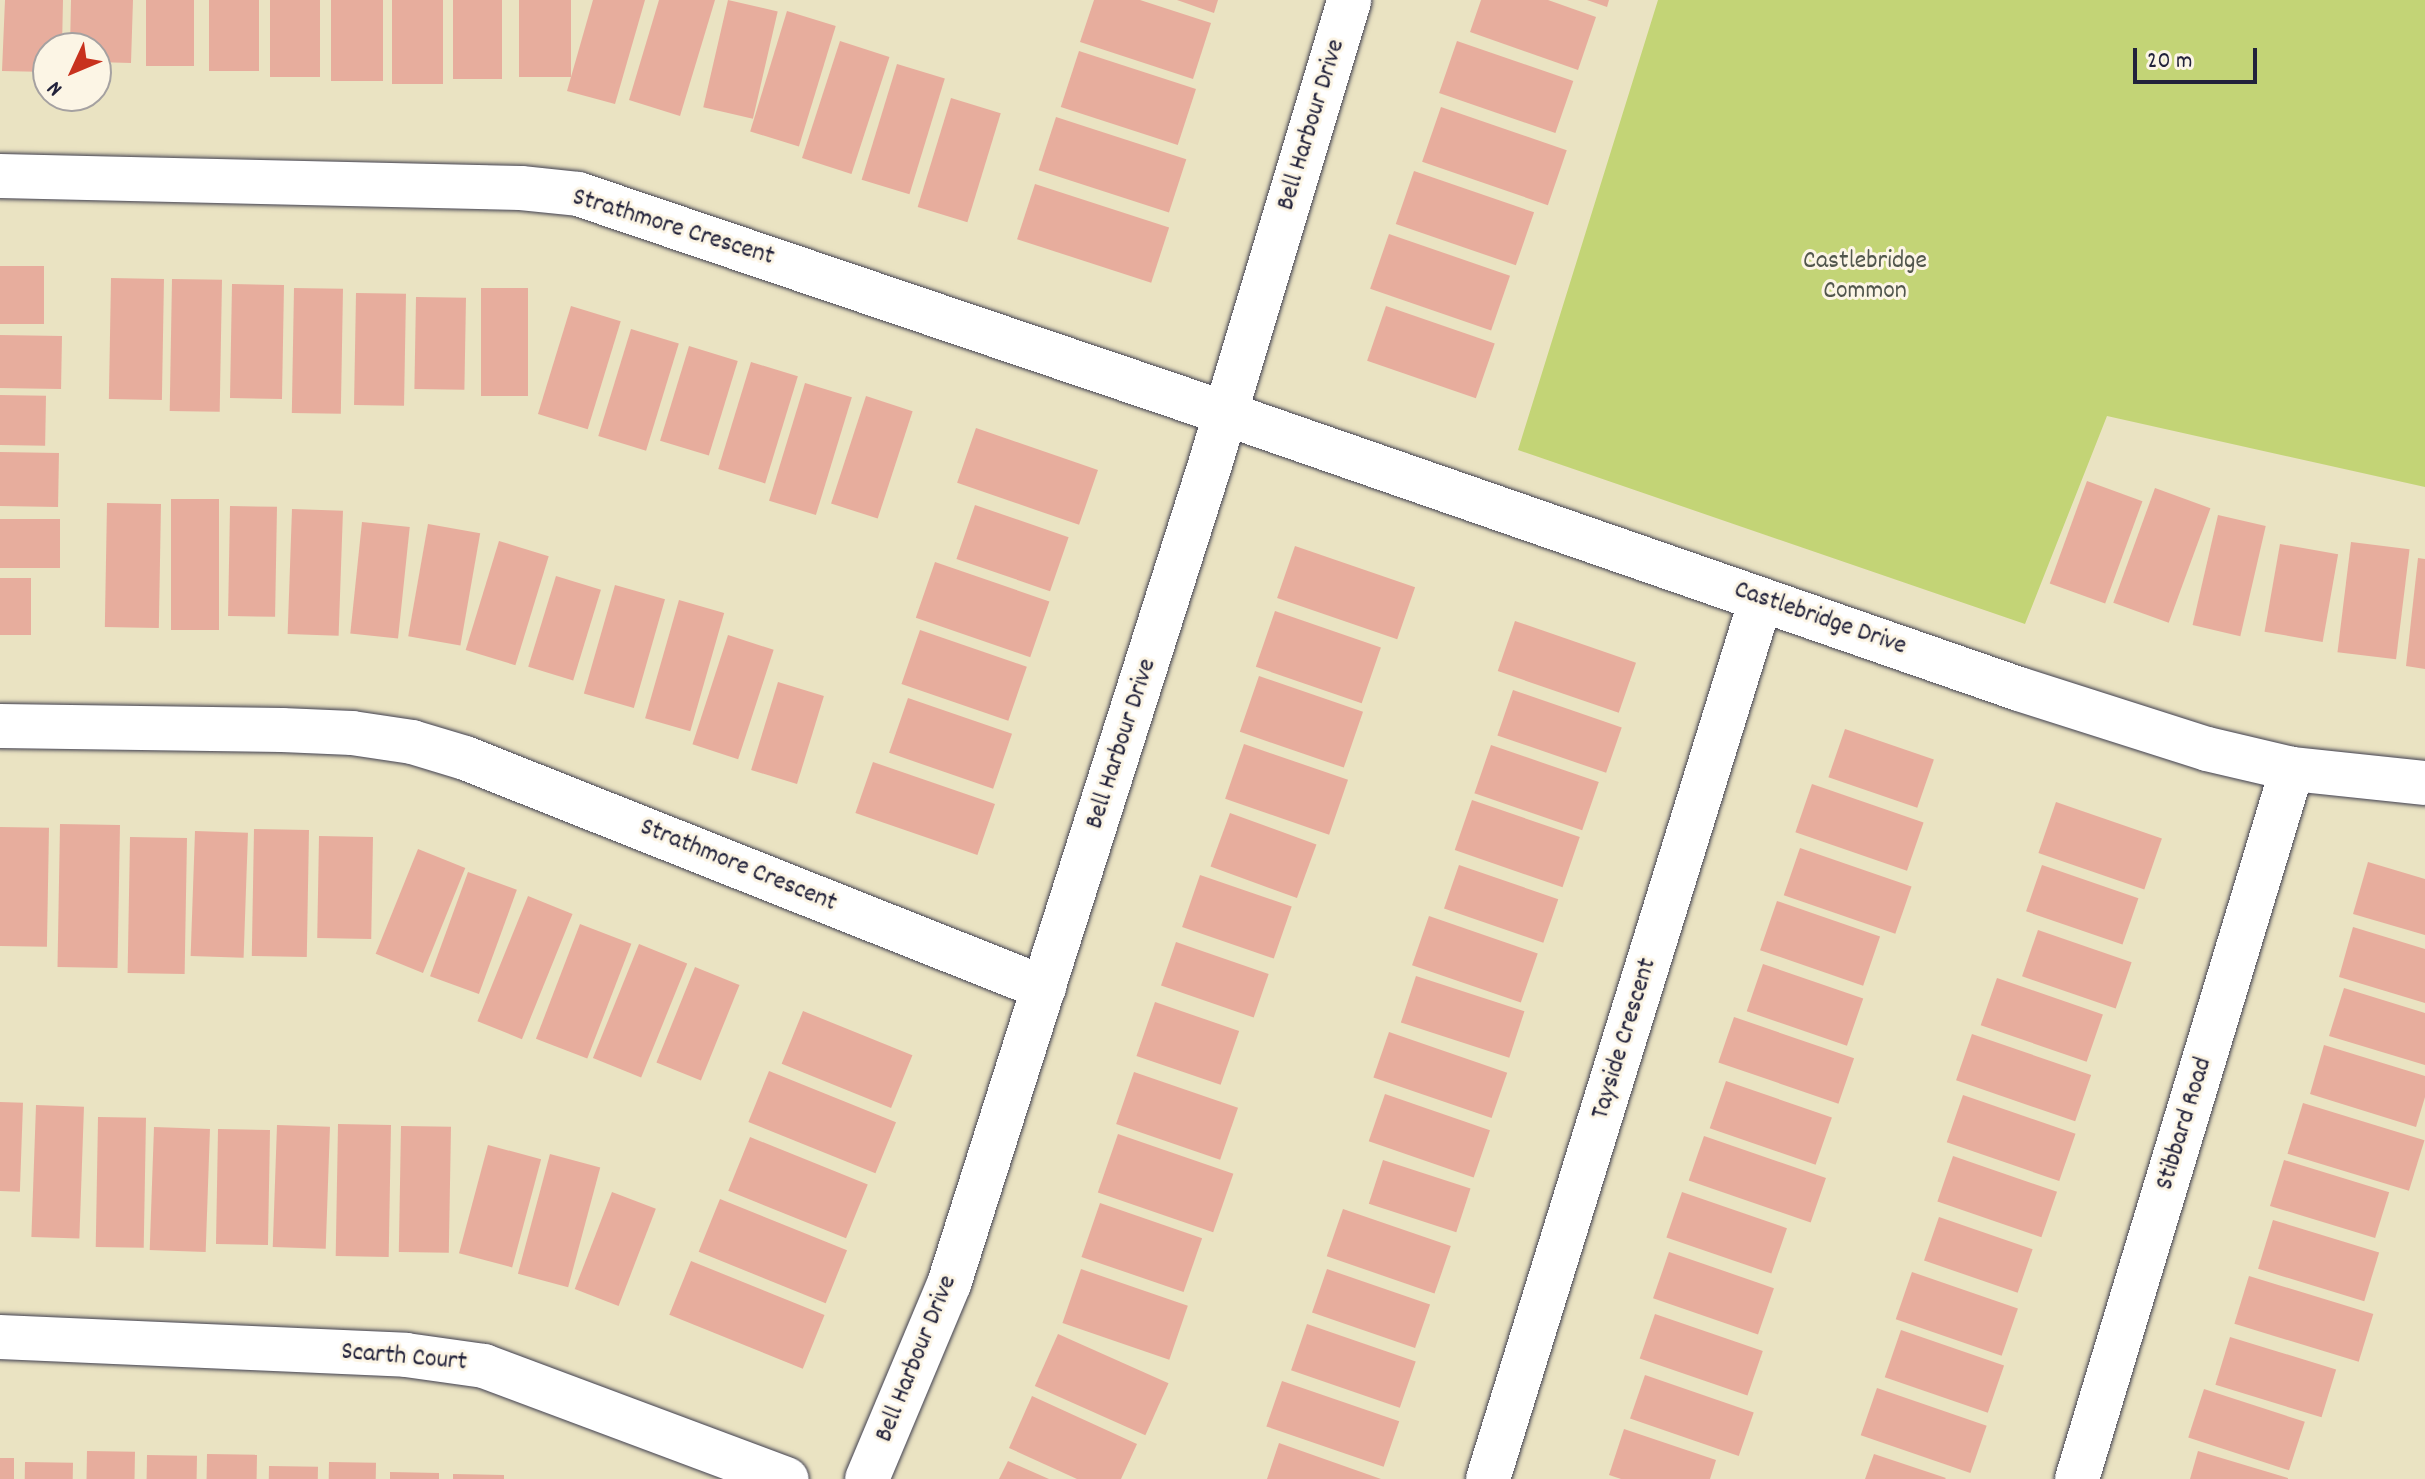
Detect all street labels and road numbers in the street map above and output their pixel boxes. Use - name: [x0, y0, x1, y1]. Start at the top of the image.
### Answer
- street label: Bell Harbour Drive: [1271, 36, 1353, 214]
- street label: Strathmore Crescent: [568, 182, 778, 274]
- street label: Castlebridge Drive: [1730, 575, 1910, 663]
- street label: Bell Harbour Drive: [1080, 655, 1164, 833]
- street label: Strathmore Crescent: [635, 812, 841, 920]
- street label: Tayside Crescent: [1586, 955, 1664, 1123]
- street label: Stibbard Road: [2150, 1054, 2220, 1194]
- street label: Bell Harbour Drive: [869, 1271, 965, 1447]
- street label: Scarth Court: [340, 1337, 468, 1379]

